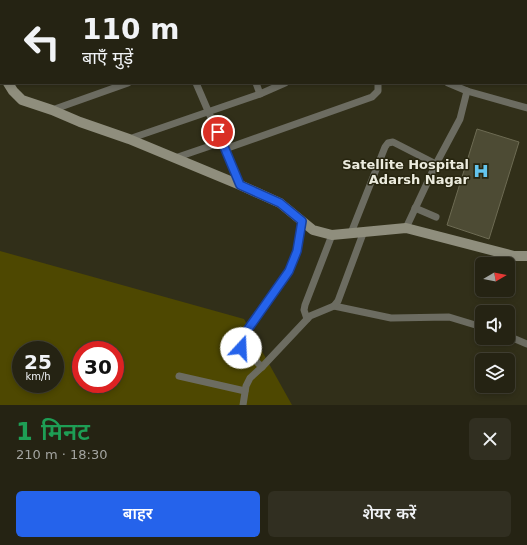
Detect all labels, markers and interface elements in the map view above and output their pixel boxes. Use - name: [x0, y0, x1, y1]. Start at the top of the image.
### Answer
- text: 110 m: [82, 13, 179, 46]
- icon: left: [16, 16, 68, 68]
- text: बाएँ मुड़ें: [82, 47, 133, 68]
- pin: [201, 115, 235, 149]
- icon: arrive: [207, 121, 229, 143]
- place label: Satellite Hospital Adarsh Nagar: [342, 157, 470, 187]
- hospital icon: Satellite Hospital Adarsh Nagar: [472, 162, 490, 180]
- north arrow: [475, 257, 515, 297]
- map controls: [475, 257, 515, 393]
- button: sound: [475, 305, 515, 345]
- position arrow: [220, 327, 262, 369]
- speed limit sign: 30: [72, 341, 124, 393]
- text: 25: [24, 350, 52, 374]
- button: layers: [475, 353, 515, 393]
- text: km/h: [25, 371, 51, 382]
- text: 1 मिनट: [16, 418, 90, 446]
- button: close: [469, 418, 511, 460]
- text: 210 m · 18:30: [16, 447, 107, 462]
- button: बाहर: [16, 491, 260, 537]
- button: शेयर करें: [268, 491, 511, 537]

